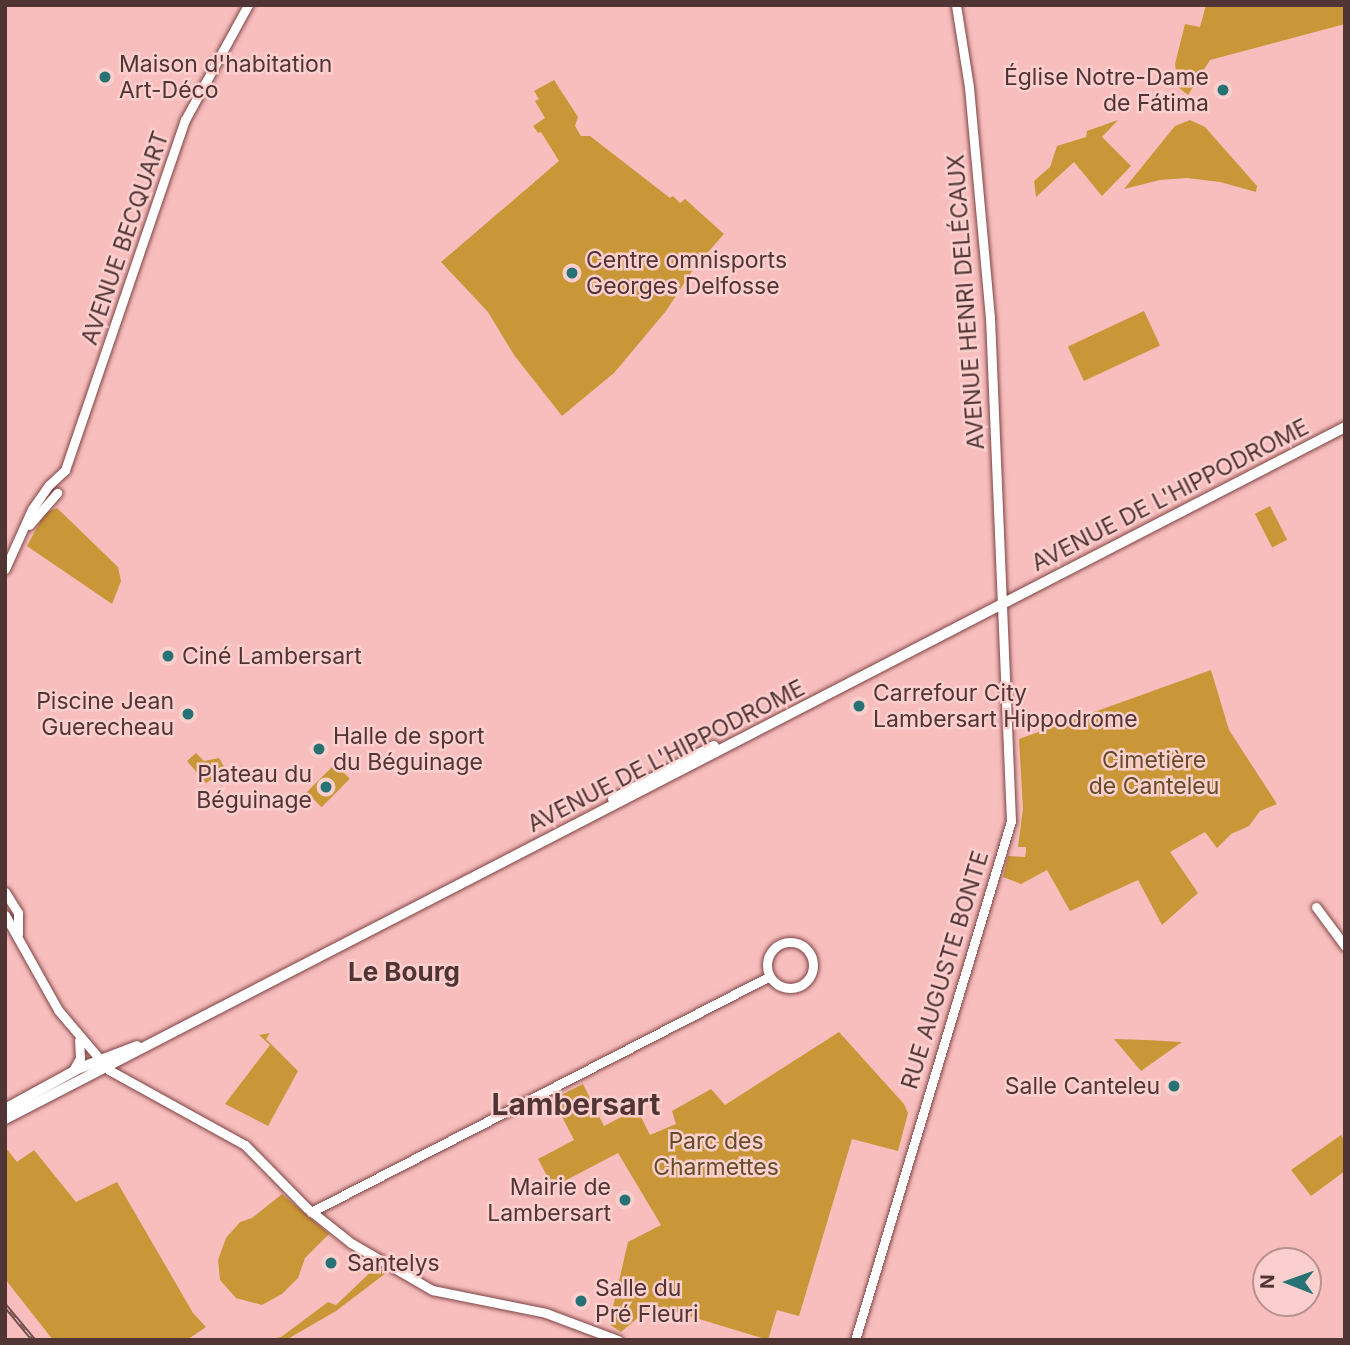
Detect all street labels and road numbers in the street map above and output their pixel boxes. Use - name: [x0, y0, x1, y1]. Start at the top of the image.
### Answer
- street label: AVENUE BECQUART: [75, 128, 175, 348]
- street label: AVENUE HENRI DELÉCAUX: [942, 153, 990, 451]
- street label: AVENUE DE L'HIPPODROME: [1027, 413, 1313, 577]
- street label: AVENUE DE L'HIPPODROME: [523, 674, 809, 838]
- street label: RUE AUGUSTE BONTE: [896, 848, 994, 1092]

